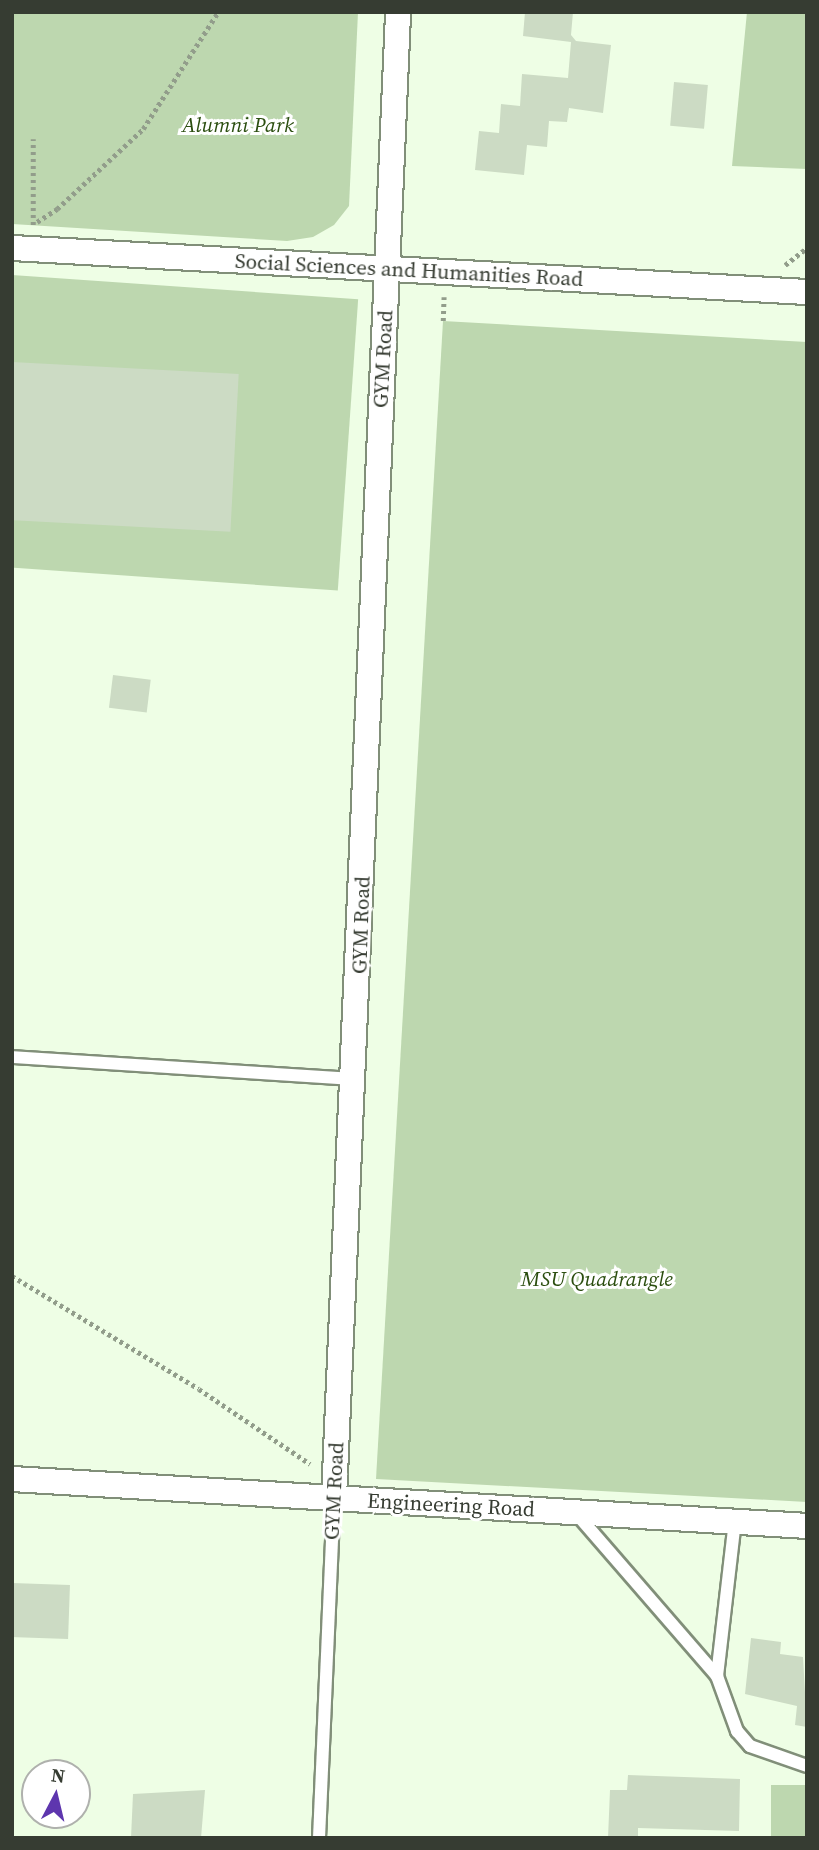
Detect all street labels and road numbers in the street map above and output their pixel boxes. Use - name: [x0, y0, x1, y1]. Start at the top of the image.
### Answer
- street label: Social Sciences and Humanities Road: [234, 248, 584, 292]
- street label: GYM Road: [368, 309, 398, 409]
- street label: GYM Road: [347, 876, 375, 974]
- street label: GYM Road: [319, 1441, 349, 1541]
- street label: Engineering Road: [367, 1488, 535, 1522]

